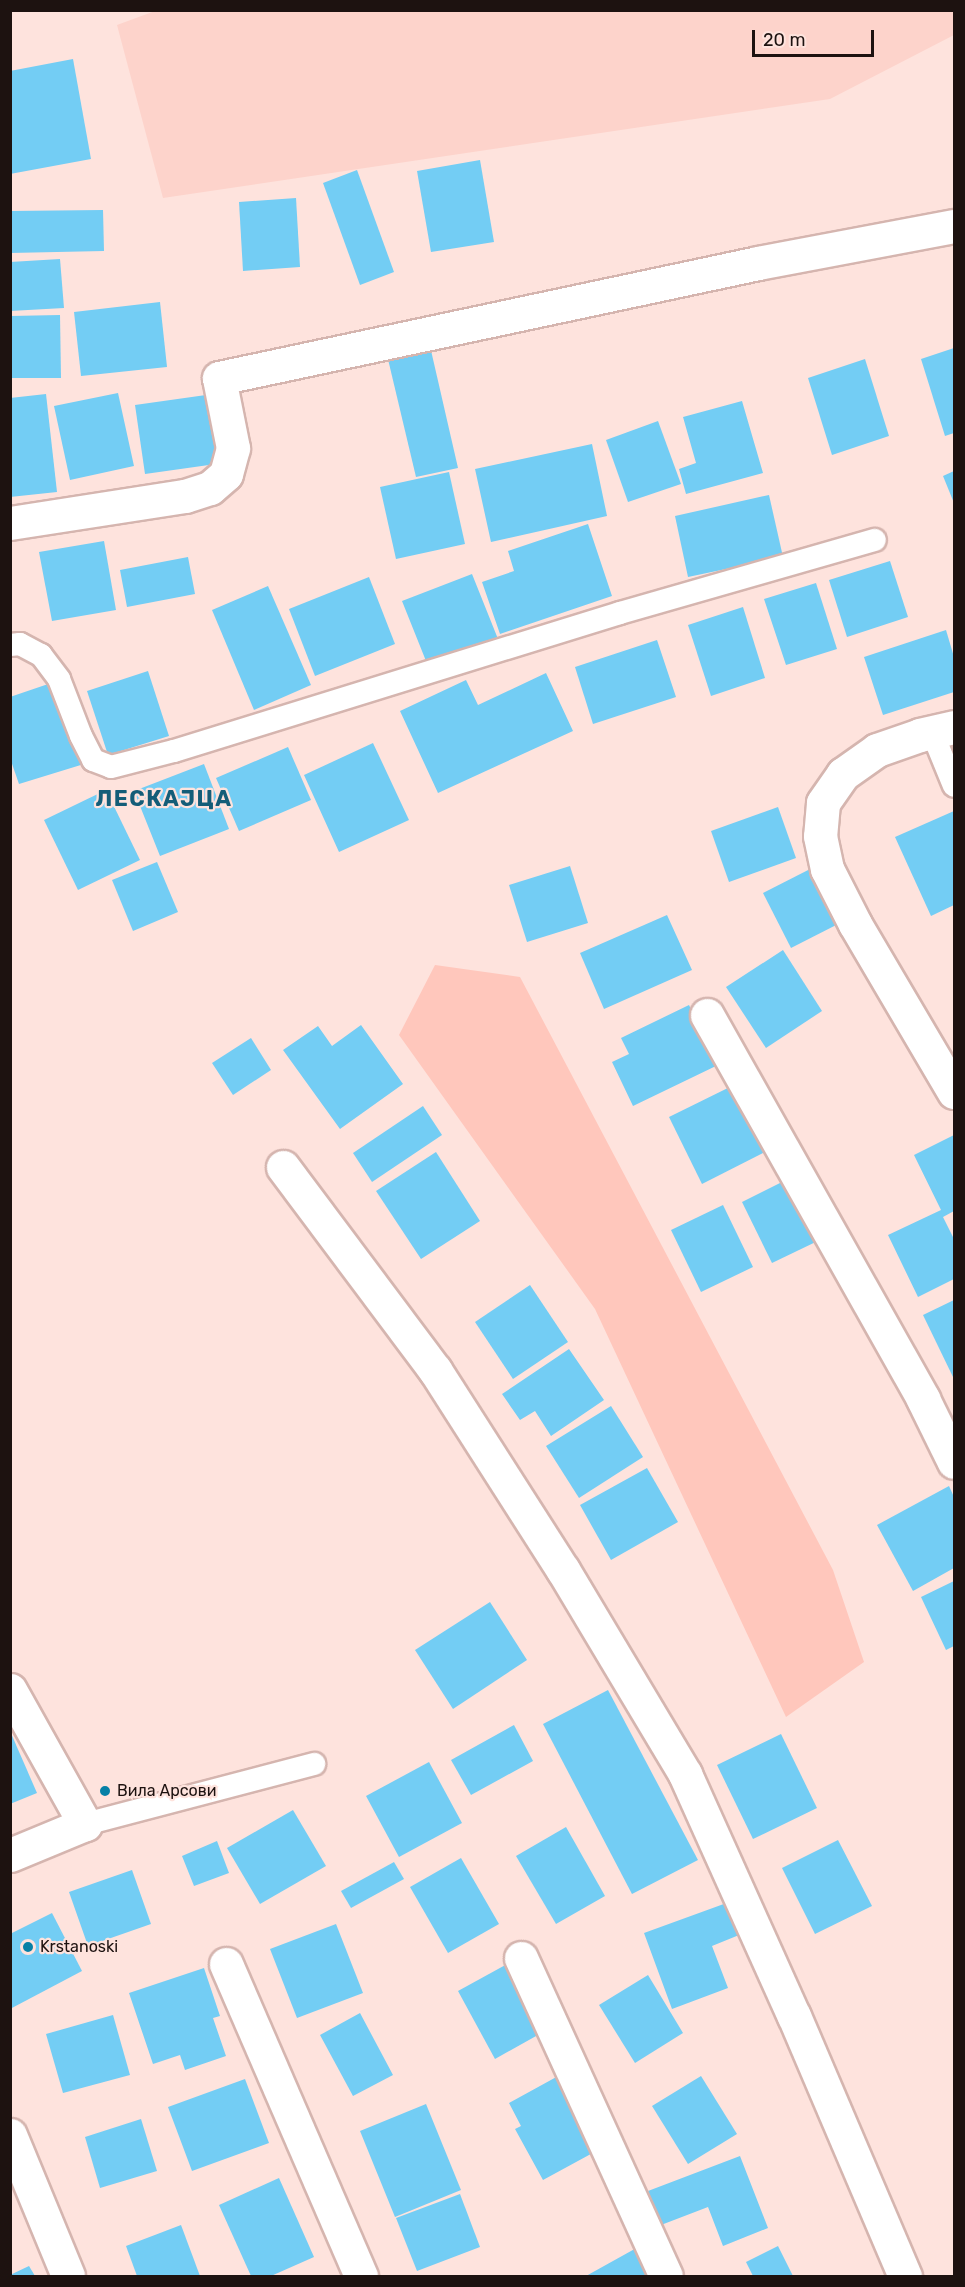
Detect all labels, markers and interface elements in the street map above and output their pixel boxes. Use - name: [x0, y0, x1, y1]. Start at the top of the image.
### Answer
- scale bar: [755, 18, 876, 56]
- text: 20 m: [763, 29, 805, 51]
- district label: ЛЕСКАЈЦА: [95, 786, 233, 812]
- place label: Вила Арсови: [117, 1781, 216, 1801]
- marker: Вила Арсови: [98, 1784, 112, 1798]
- place label: Krstanoski: [40, 1937, 118, 1957]
- marker: Krstanoski: [21, 1940, 35, 1954]

